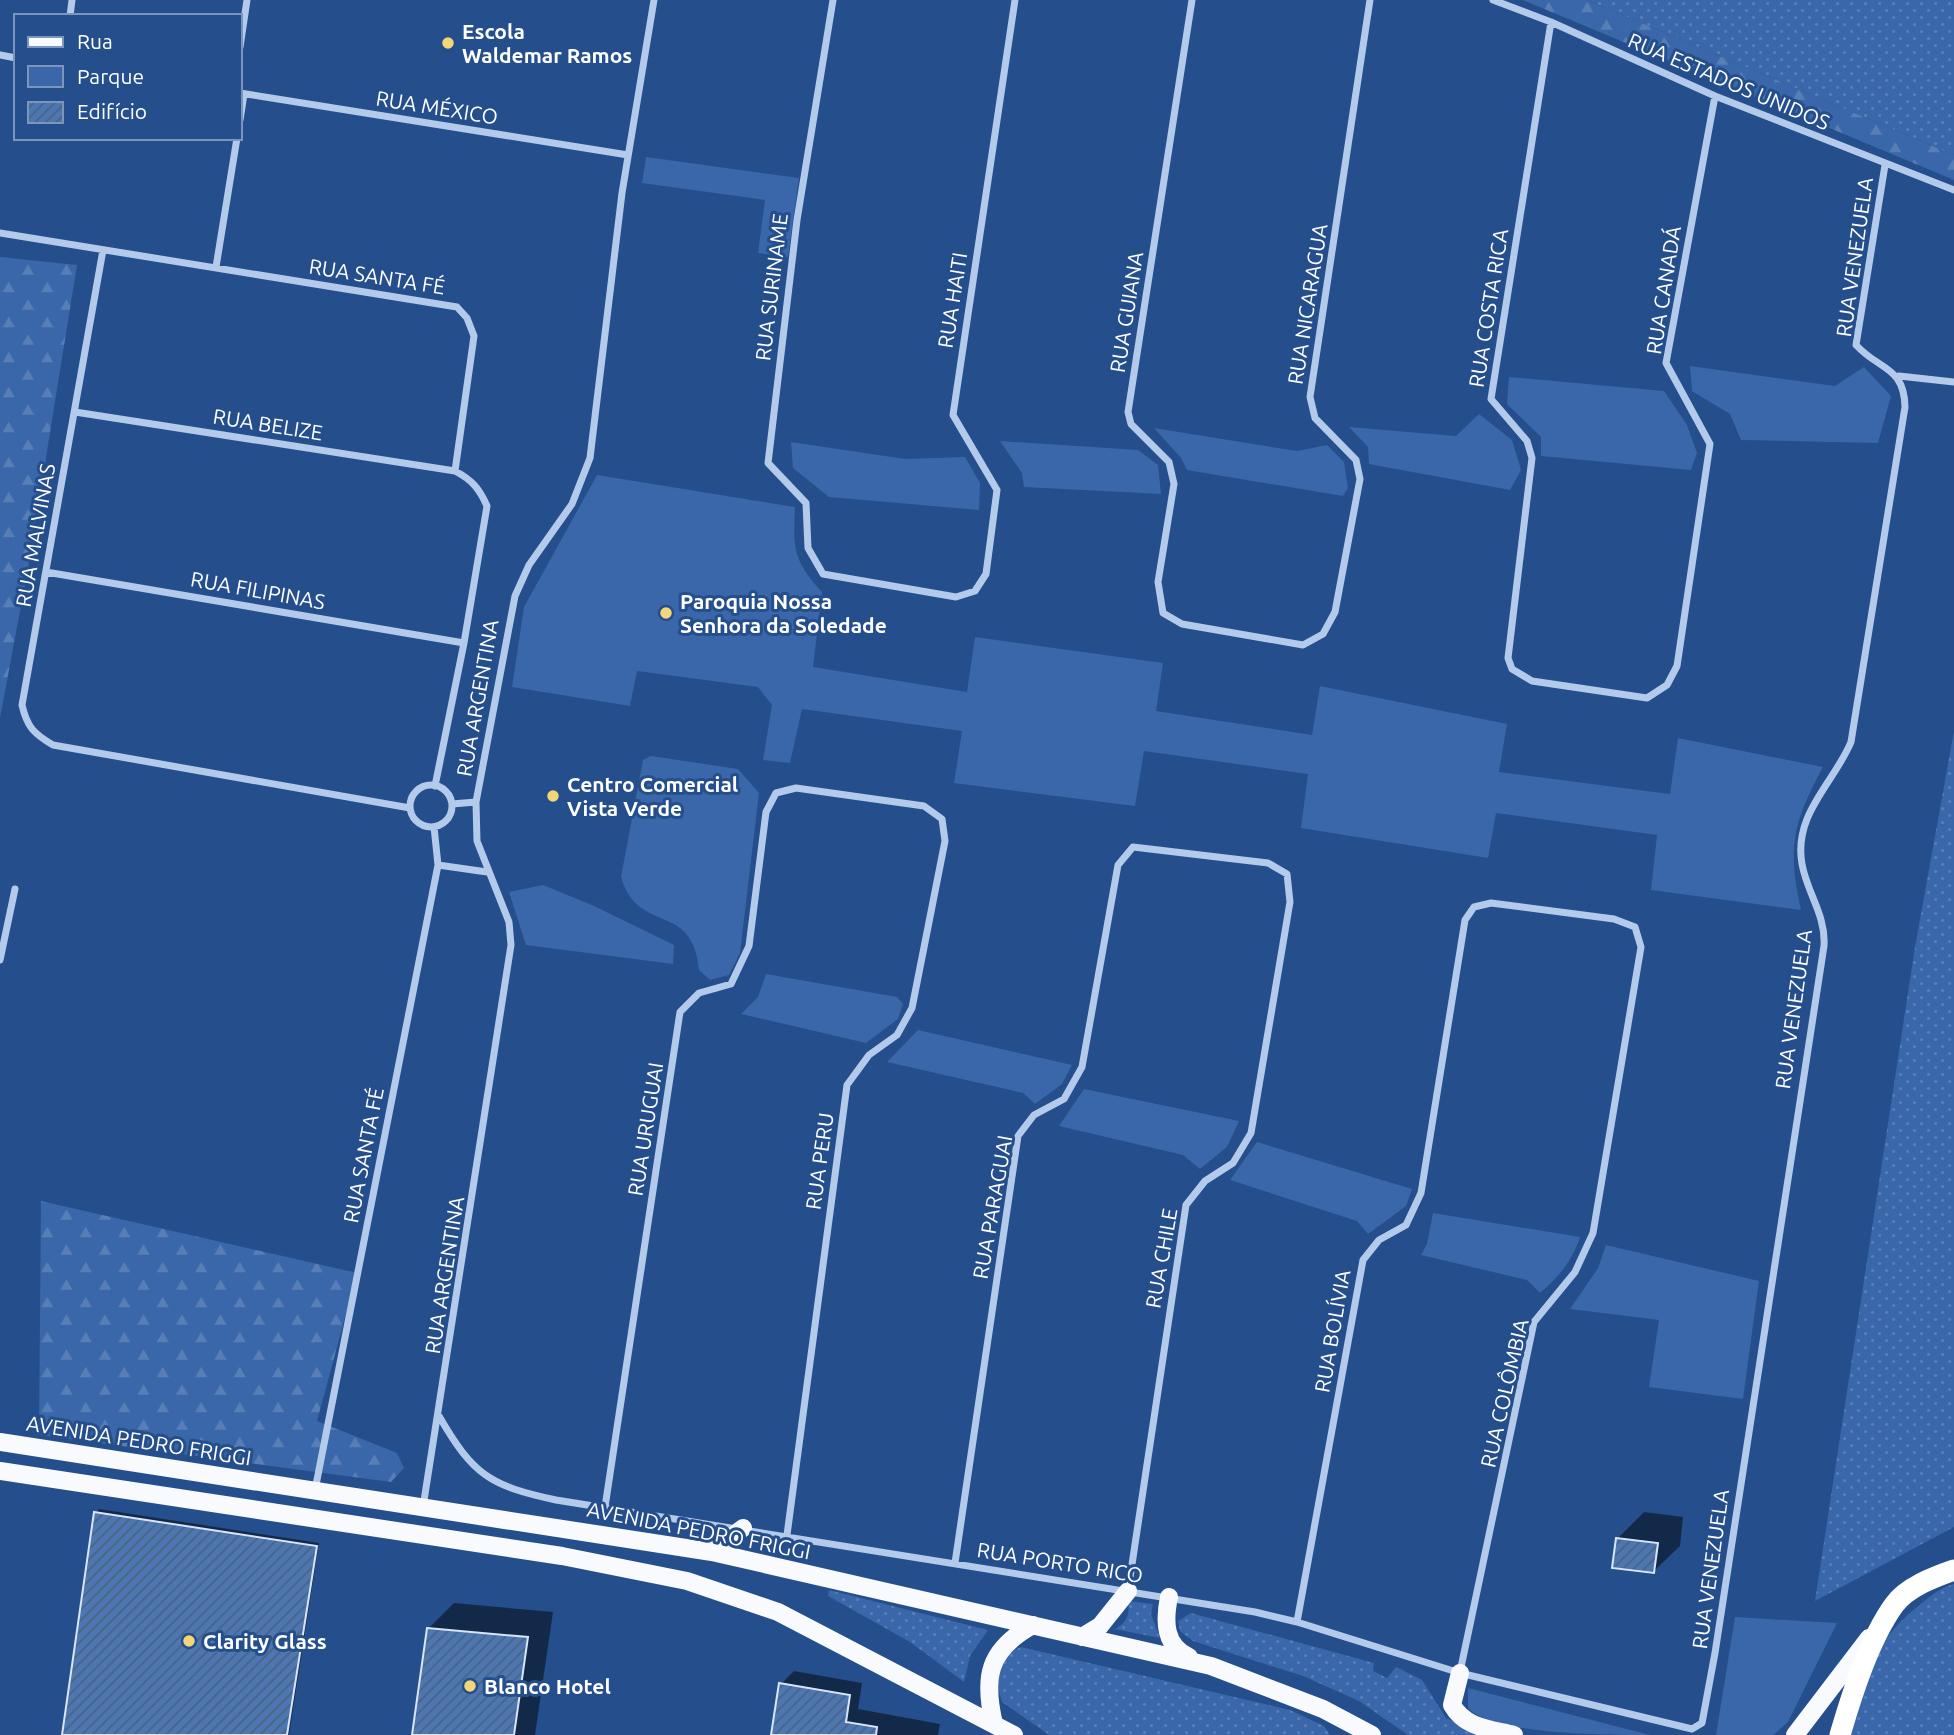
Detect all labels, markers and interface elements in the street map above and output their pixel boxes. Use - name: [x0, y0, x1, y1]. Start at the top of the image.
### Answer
- legend: [14, 14, 242, 140]
- place label: Escola Waldemar Ramos: [462, 19, 632, 67]
- street label: RUA ESTADOS UNIDOS: [1625, 28, 1833, 134]
- text: Rua: [77, 29, 113, 53]
- marker: Escola Waldemar Ramos: [440, 35, 456, 51]
- text: Parque: [77, 64, 144, 88]
- street label: RUA MÉXICO: [374, 86, 500, 128]
- text: Edifício: [77, 99, 147, 123]
- street label: RUA VENEZUELA: [1831, 175, 1877, 338]
- street label: RUA SURINAME: [750, 212, 792, 362]
- street label: RUA NICARAGUA: [1282, 222, 1332, 386]
- street label: RUA CANADÁ: [1641, 224, 1685, 356]
- street label: RUA COSTA RICA: [1464, 227, 1512, 389]
- street label: RUA HAITI: [933, 250, 971, 350]
- street label: RUA GUIANA: [1105, 250, 1147, 374]
- street label: RUA SANTA FÉ: [307, 253, 447, 299]
- street label: RUA BELIZE: [211, 403, 325, 445]
- street label: RUA MALVINAS: [11, 461, 59, 609]
- street label: RUA FILIPINAS: [189, 566, 327, 614]
- place label: Paroquia Nossa Senhora da Soledade: [680, 589, 887, 637]
- marker: Paroquia Nossa Senhora da Soledade: [658, 605, 674, 621]
- street label: RUA ARGENTINA: [451, 617, 503, 778]
- place label: Centro Comercial Vista Verde: [567, 772, 738, 820]
- marker: Centro Comercial Vista Verde: [545, 788, 561, 804]
- street label: RUA VENEZUELA: [1770, 927, 1816, 1090]
- street label: RUA URUGUAI: [623, 1061, 667, 1197]
- street label: RUA SANTA FÉ: [338, 1085, 388, 1225]
- street label: RUA PERU: [800, 1111, 838, 1211]
- street label: RUA PARAGUAI: [968, 1133, 1016, 1281]
- street label: RUA ARGENTINA: [420, 1194, 468, 1355]
- street label: RUA CHILE: [1140, 1206, 1182, 1310]
- street label: RUA BOLÍVIA: [1309, 1268, 1355, 1394]
- street label: RUA COLÔMBIA: [1475, 1316, 1533, 1470]
- street label: AVENIDA PEDRO FRIGGI: [25, 1410, 253, 1470]
- street label: RUA VENEZUELA: [1687, 1487, 1733, 1650]
- street label: AVENIDA PEDRO FRIGGI: [585, 1497, 813, 1563]
- street label: RUA PORTO RICO: [975, 1537, 1145, 1587]
- place label: Clarity Glass: [203, 1629, 327, 1653]
- marker: Clarity Glass: [181, 1633, 197, 1649]
- place label: Blanco Hotel: [484, 1674, 611, 1698]
- marker: Blanco Hotel: [462, 1678, 478, 1694]

